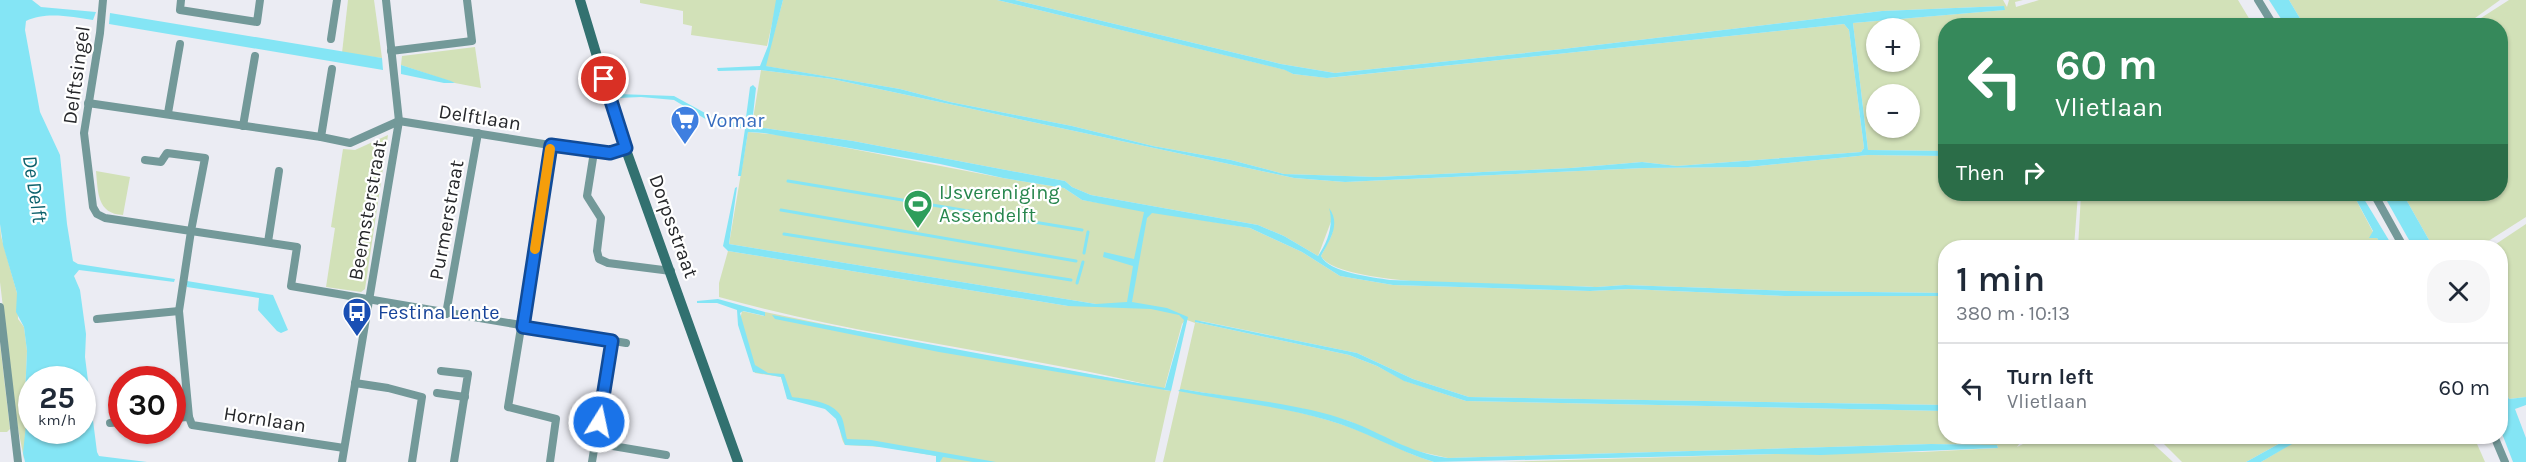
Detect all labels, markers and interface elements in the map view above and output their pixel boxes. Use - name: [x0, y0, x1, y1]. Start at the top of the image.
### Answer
- map controls: [1866, 18, 1920, 138]
- button: +: [1866, 18, 1920, 72]
- street label: Delftsingel: [58, 24, 95, 126]
- text: 60 m: [2055, 40, 2158, 90]
- icon: left: [1956, 42, 2034, 120]
- pin: [578, 53, 629, 104]
- icon: arrive: [587, 62, 620, 95]
- button: −: [1866, 84, 1920, 138]
- text: Vlietlaan: [2055, 91, 2163, 123]
- street label: Delftlaan: [437, 100, 523, 135]
- supermarket icon: Vomar: [669, 104, 701, 146]
- place label: Vomar: [706, 109, 765, 132]
- street label: Beemsterstraat: [344, 138, 391, 282]
- water label: De Delft: [18, 154, 52, 225]
- icon: right: [2017, 156, 2050, 189]
- street label: Purmerstraat: [425, 158, 468, 282]
- text: Then: [1956, 160, 2005, 186]
- street label: Dorpsstraat: [644, 171, 703, 281]
- place label: IJsvereniging Assendelft: [939, 181, 1060, 227]
- sports icon: IJsvereniging Assendelft: [902, 188, 934, 230]
- text: 1 min: [1956, 258, 2045, 300]
- button: close: [2427, 260, 2490, 323]
- bus stop icon: Festina Lente: [341, 296, 373, 338]
- place label: Festina Lente: [378, 301, 500, 324]
- text: 380 m · 10:13: [1956, 302, 2070, 325]
- text: Turn left: [2007, 364, 2094, 390]
- speed limit sign: 30: [108, 366, 186, 444]
- icon: left: [1956, 372, 1989, 405]
- text: 60 m: [2439, 375, 2490, 401]
- text: 25: [39, 380, 75, 416]
- position arrow: [567, 390, 631, 454]
- text: Vlietlaan: [2007, 390, 2087, 413]
- street label: Hornlaan: [222, 402, 308, 437]
- text: km/h: [38, 411, 76, 429]

